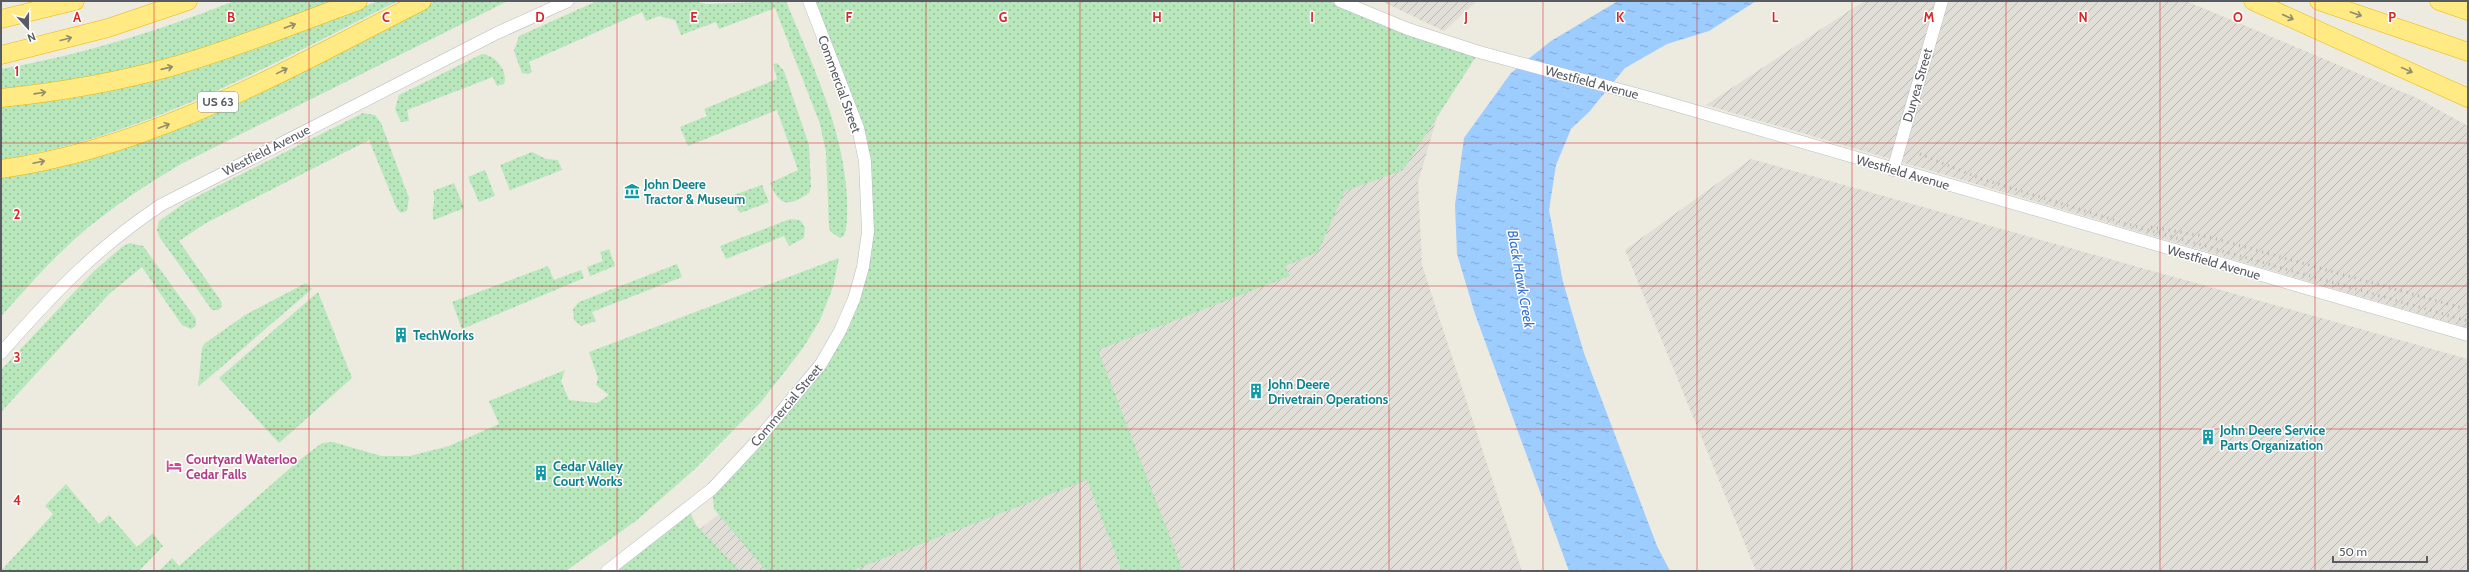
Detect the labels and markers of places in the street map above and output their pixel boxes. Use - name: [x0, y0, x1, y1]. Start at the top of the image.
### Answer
- place label: John Deere Tractor & Museum: [643, 176, 745, 207]
- museum icon: John Deere Tractor & Museum: [623, 182, 641, 200]
- building icon: TechWorks: [392, 326, 410, 344]
- place label: TechWorks: [413, 327, 474, 343]
- place label: John Deere Drivetrain Operations: [1267, 376, 1389, 407]
- building icon: John Deere Drivetrain Operations: [1247, 382, 1265, 400]
- place label: John Deere Service Parts Organization: [2219, 422, 2326, 453]
- building icon: John Deere Service Parts Organization: [2199, 428, 2217, 446]
- place label: Courtyard Waterloo Cedar Falls: [186, 451, 298, 482]
- hotel icon: Courtyard Waterloo Cedar Falls: [165, 457, 183, 475]
- place label: Cedar Valley Court Works: [553, 458, 623, 489]
- building icon: Cedar Valley Court Works: [532, 464, 550, 482]

